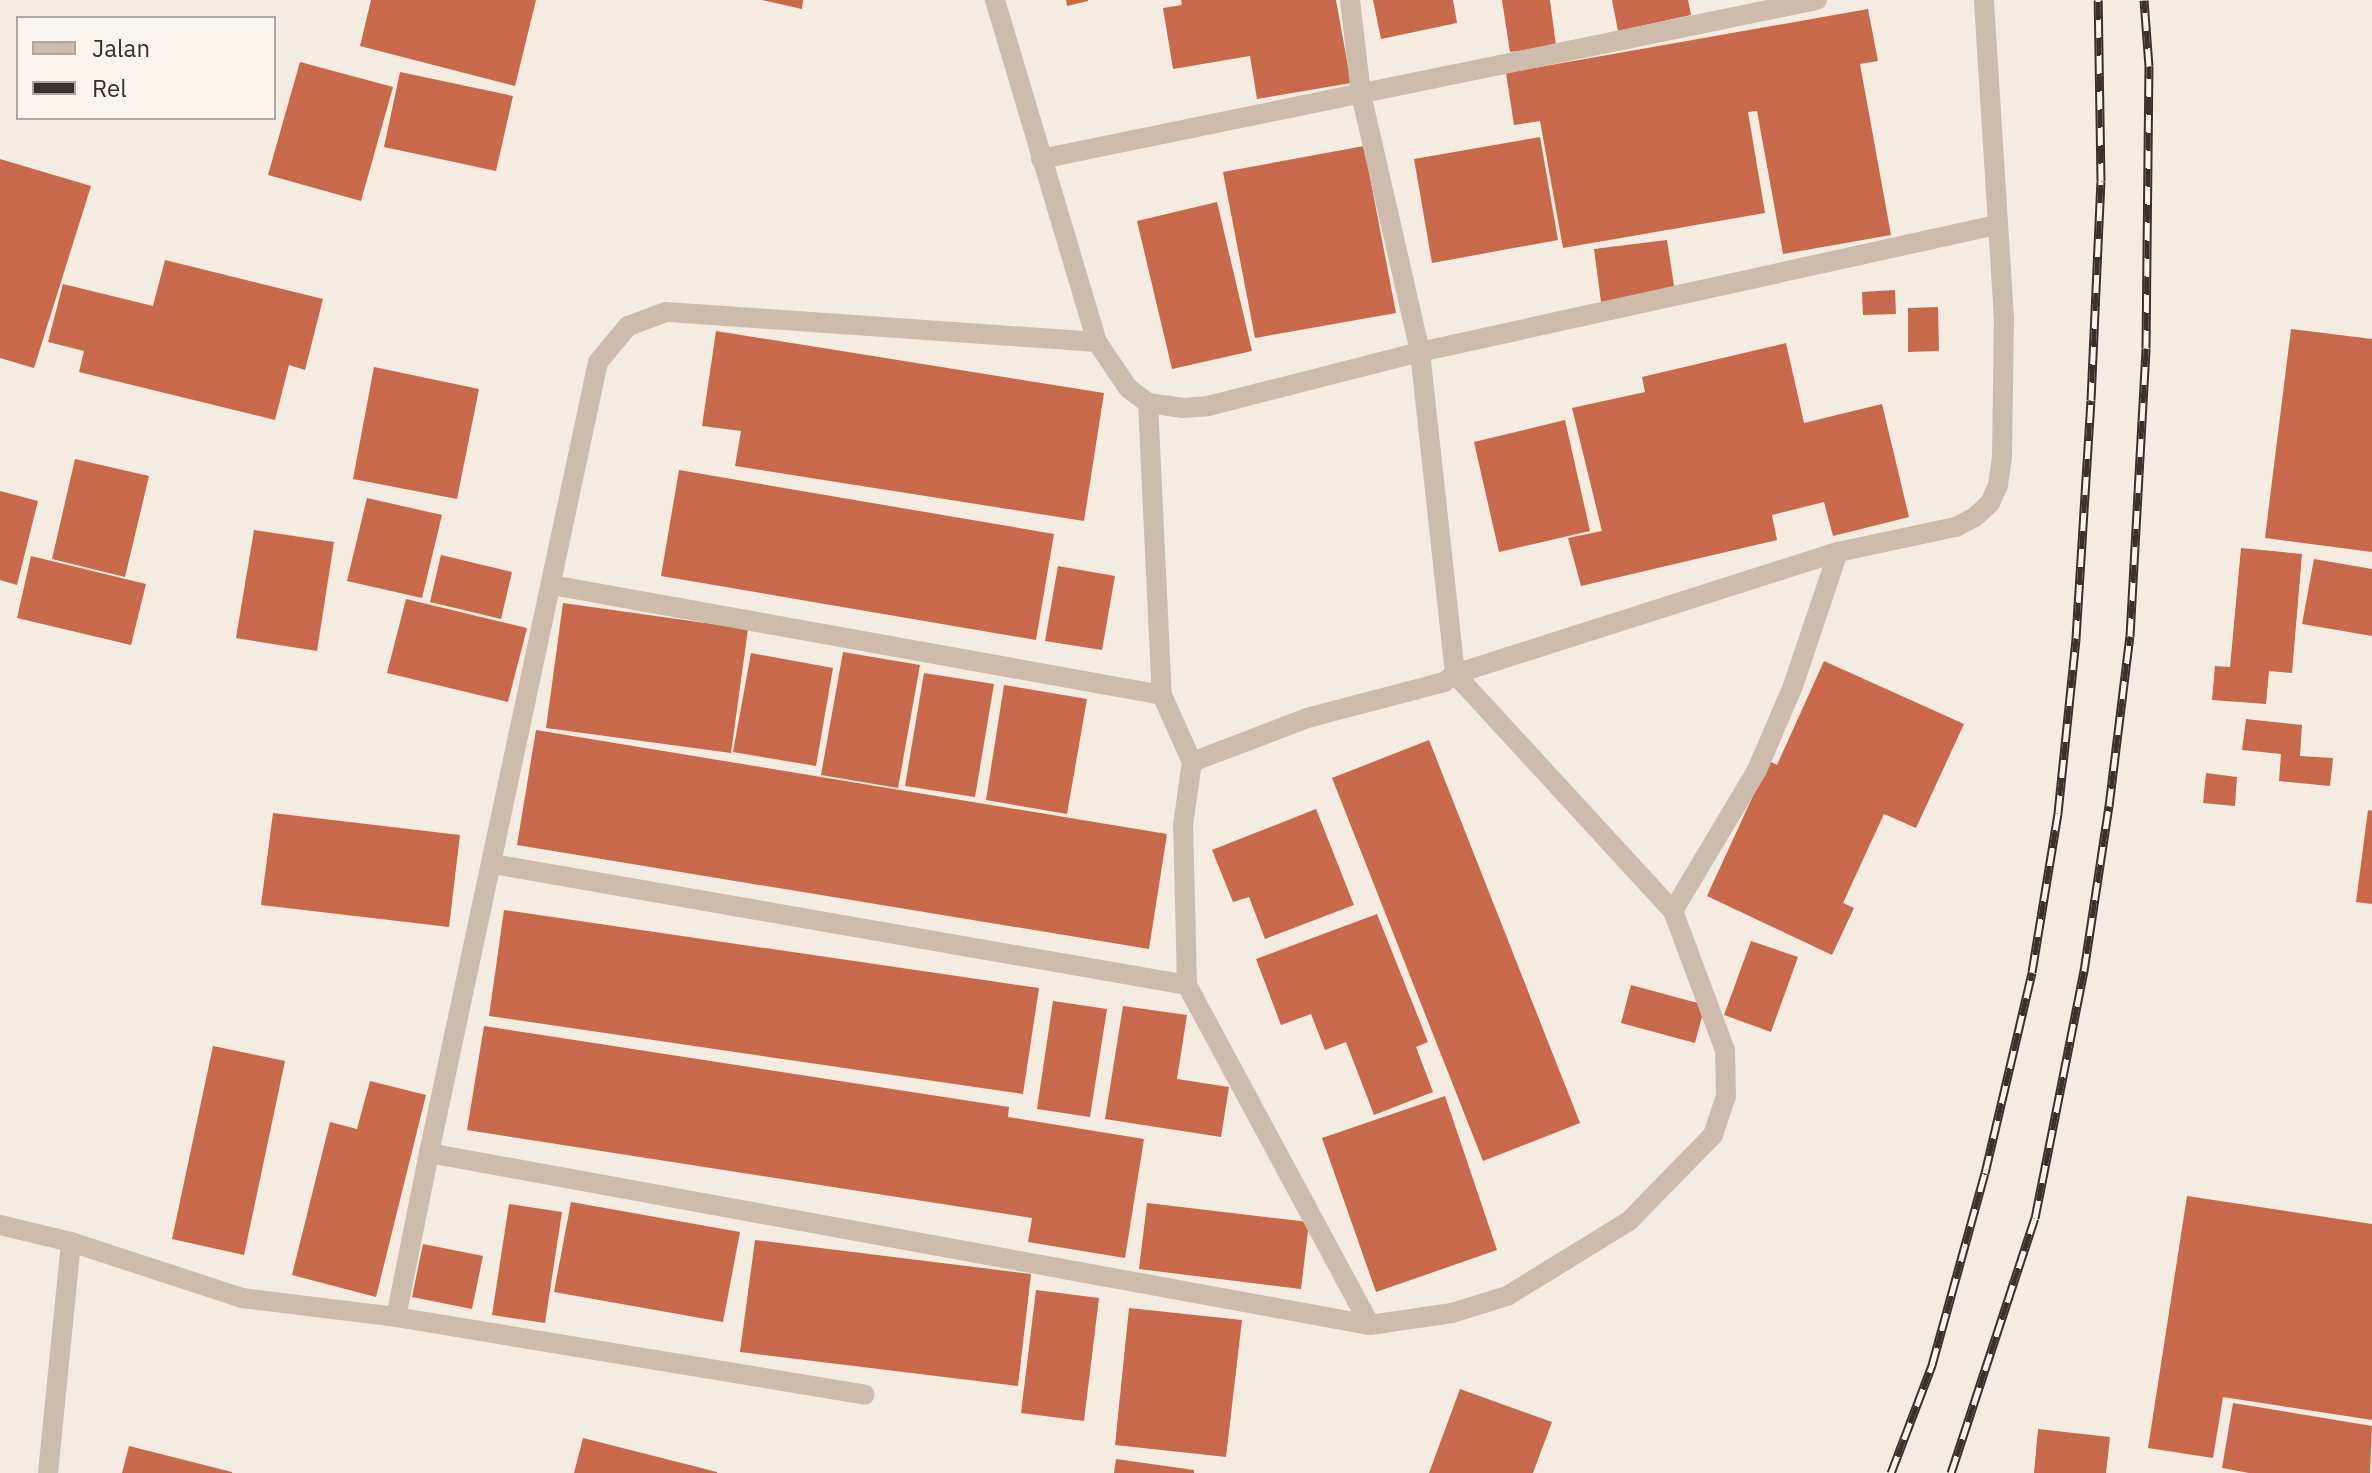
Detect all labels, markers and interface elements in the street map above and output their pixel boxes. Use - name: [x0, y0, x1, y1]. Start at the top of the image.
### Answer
- legend: [16, 16, 276, 120]
- text: Jalan: [92, 32, 150, 64]
- text: Rel: [92, 72, 127, 104]

